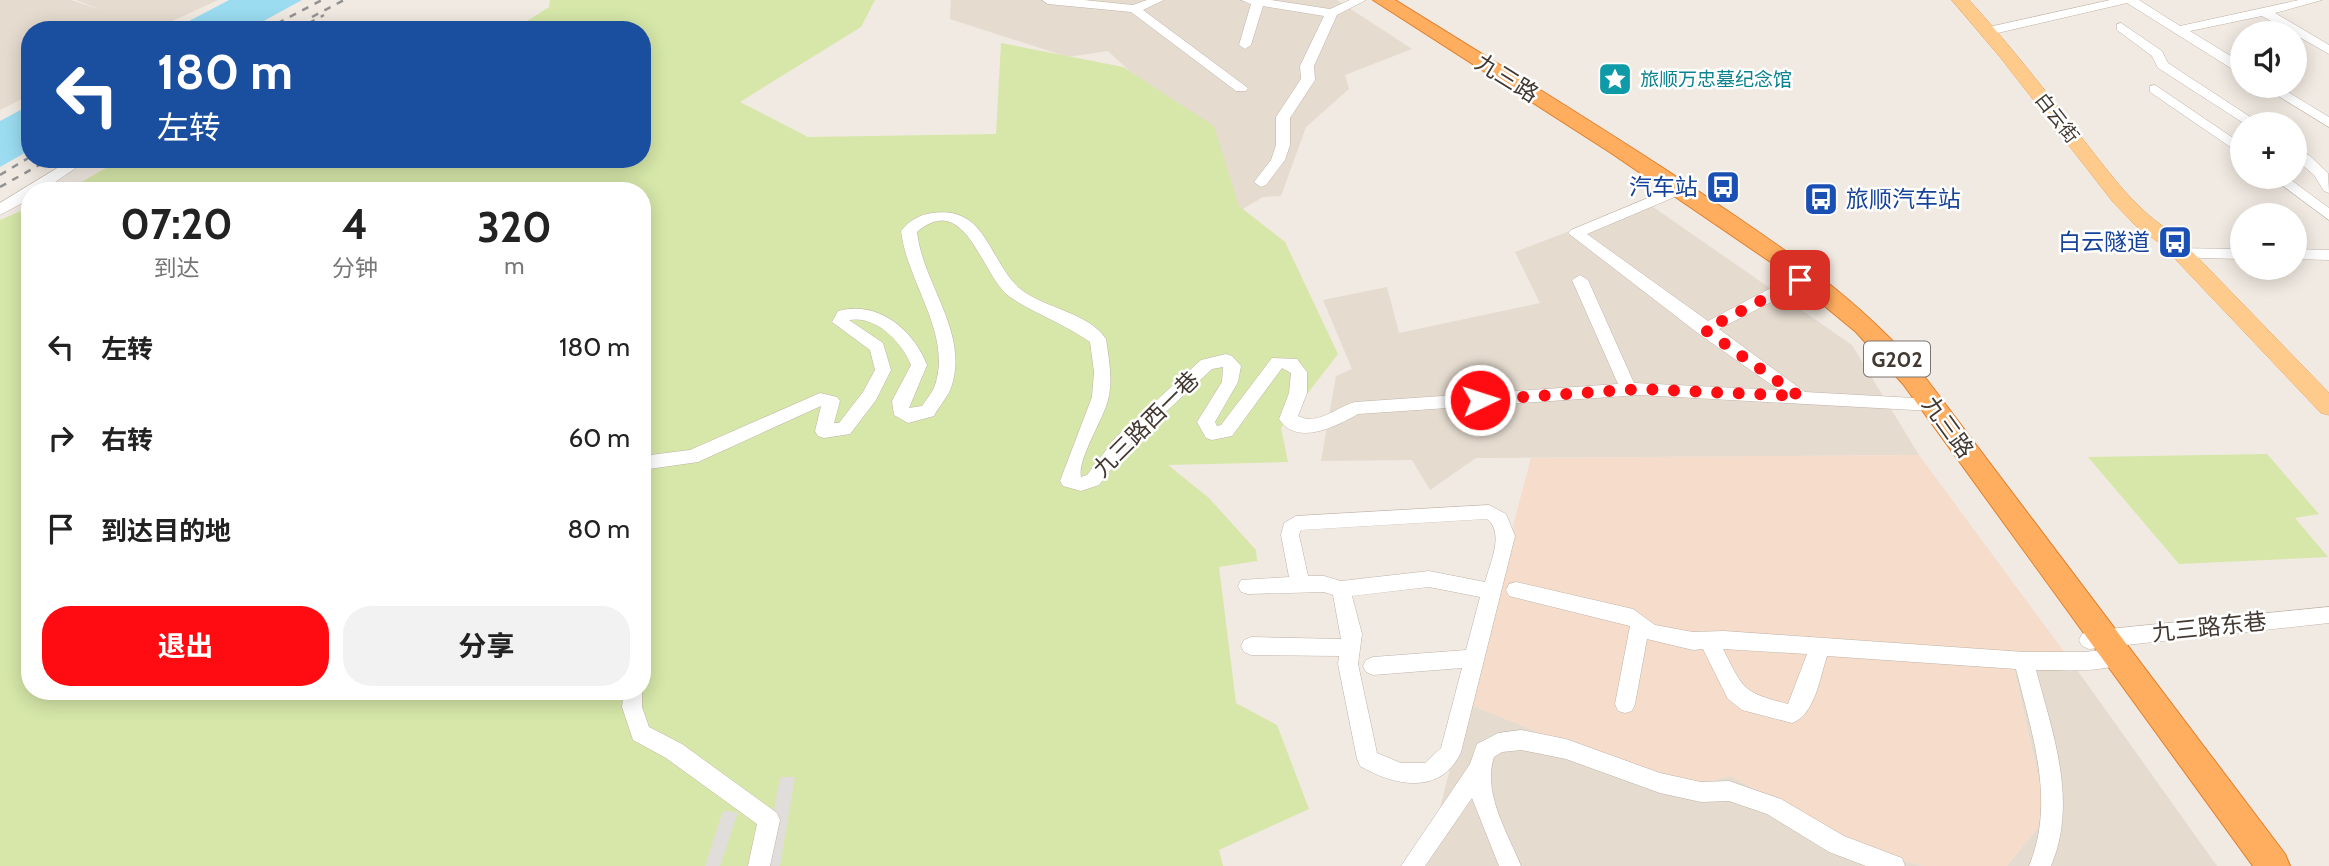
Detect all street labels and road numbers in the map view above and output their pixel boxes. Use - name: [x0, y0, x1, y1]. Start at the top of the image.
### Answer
- street label: 九三路: [1470, 48, 1544, 108]
- street label: 白云街: [2030, 88, 2084, 148]
- road number: G202: [1864, 342, 1930, 376]
- street label: 九三路西一巷: [1087, 365, 1205, 483]
- street label: 九三路: [1916, 391, 1980, 463]
- street label: 九三路东巷: [2150, 607, 2268, 647]

